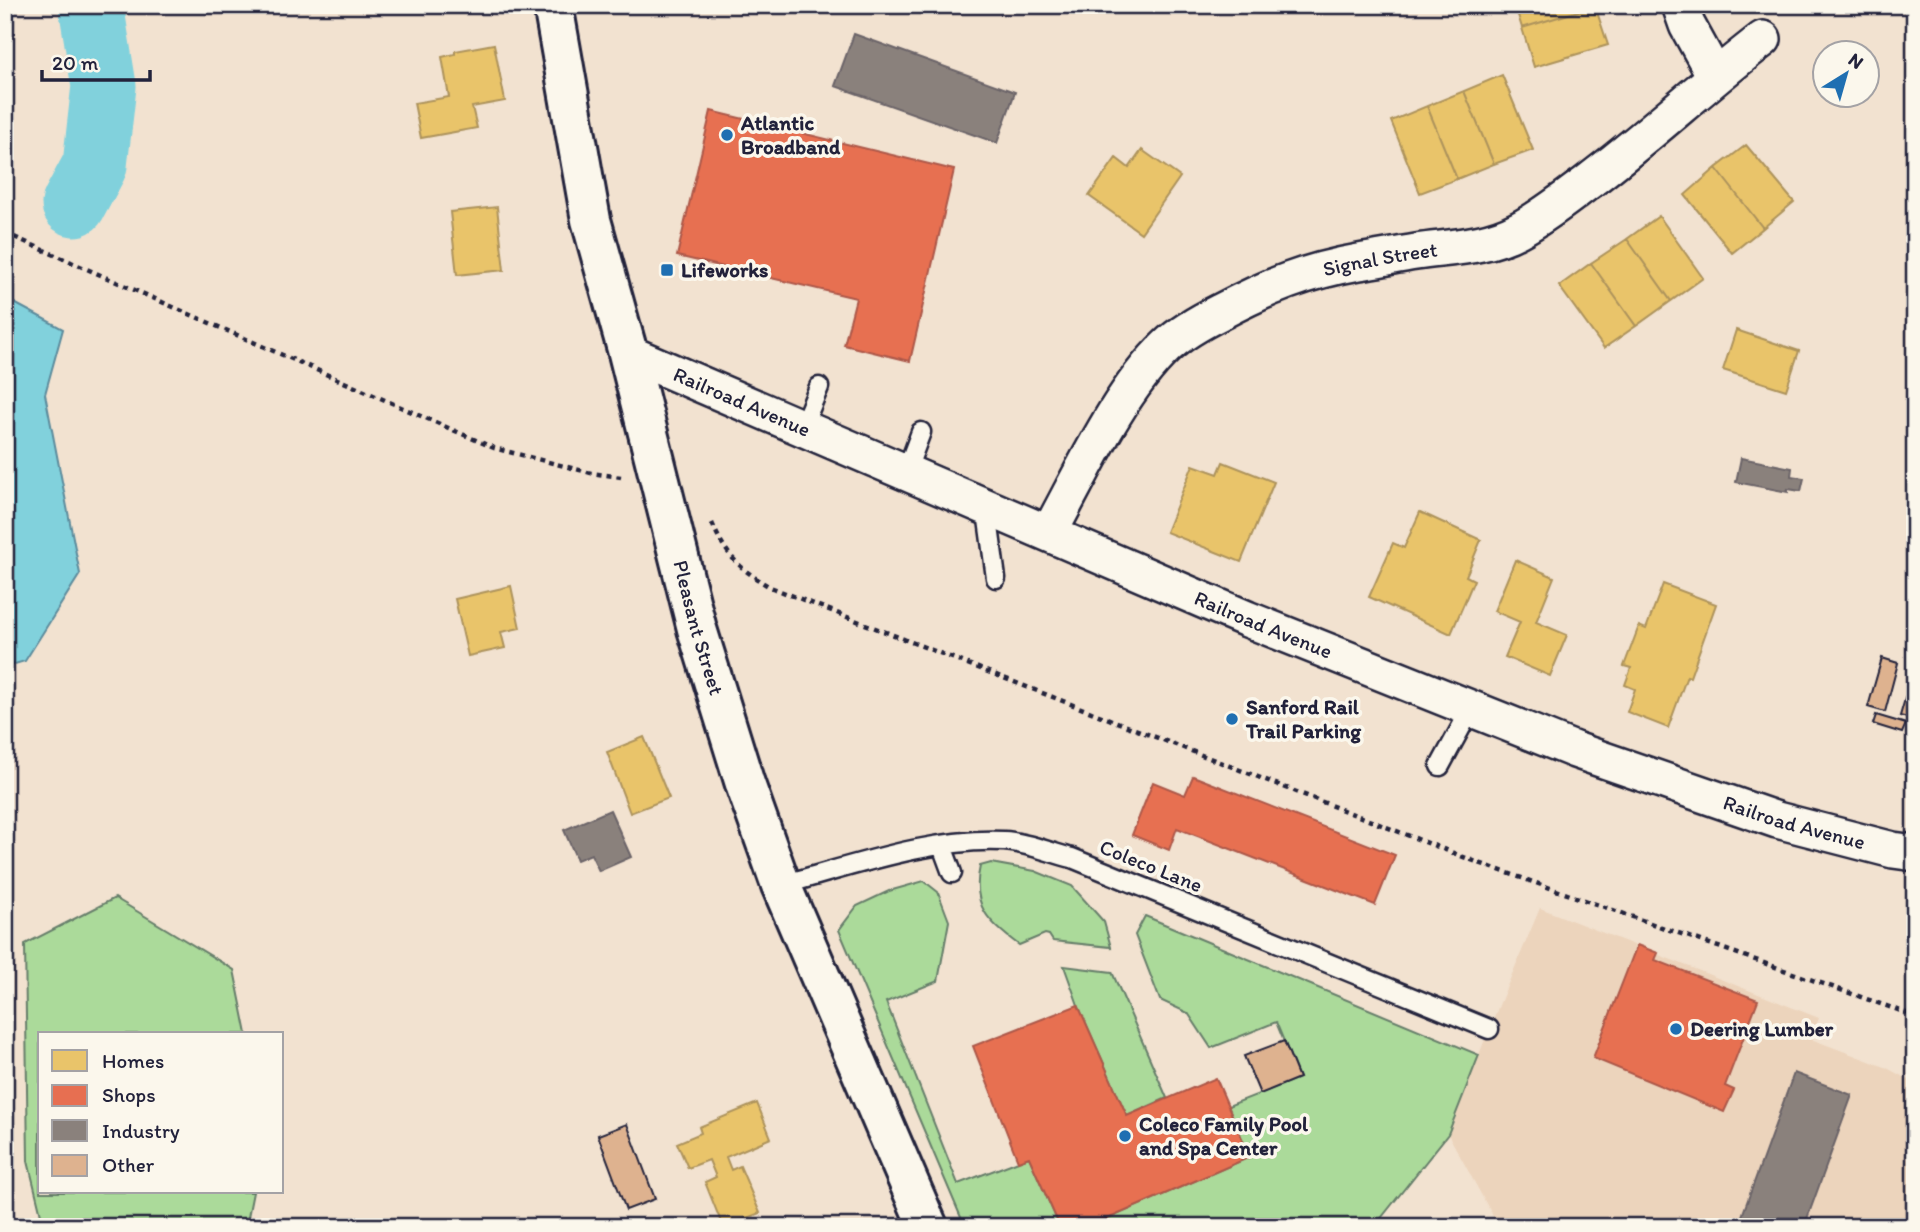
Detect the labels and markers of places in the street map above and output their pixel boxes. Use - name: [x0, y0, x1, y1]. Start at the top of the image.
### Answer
- place label: Atlantic Broadband: [740, 110, 841, 159]
- marker: Atlantic Broadband: [719, 127, 735, 143]
- place label: Lifeworks: [681, 257, 768, 282]
- marker: Lifeworks: [659, 262, 675, 278]
- place label: Sanford Rail Trail Parking: [1245, 694, 1362, 744]
- marker: Sanford Rail Trail Parking: [1224, 711, 1240, 727]
- place label: Deering Lumber: [1690, 1016, 1834, 1042]
- marker: Deering Lumber: [1668, 1021, 1684, 1037]
- place label: Coleco Family Pool and Spa Center: [1139, 1111, 1309, 1161]
- marker: Coleco Family Pool and Spa Center: [1117, 1128, 1133, 1144]

